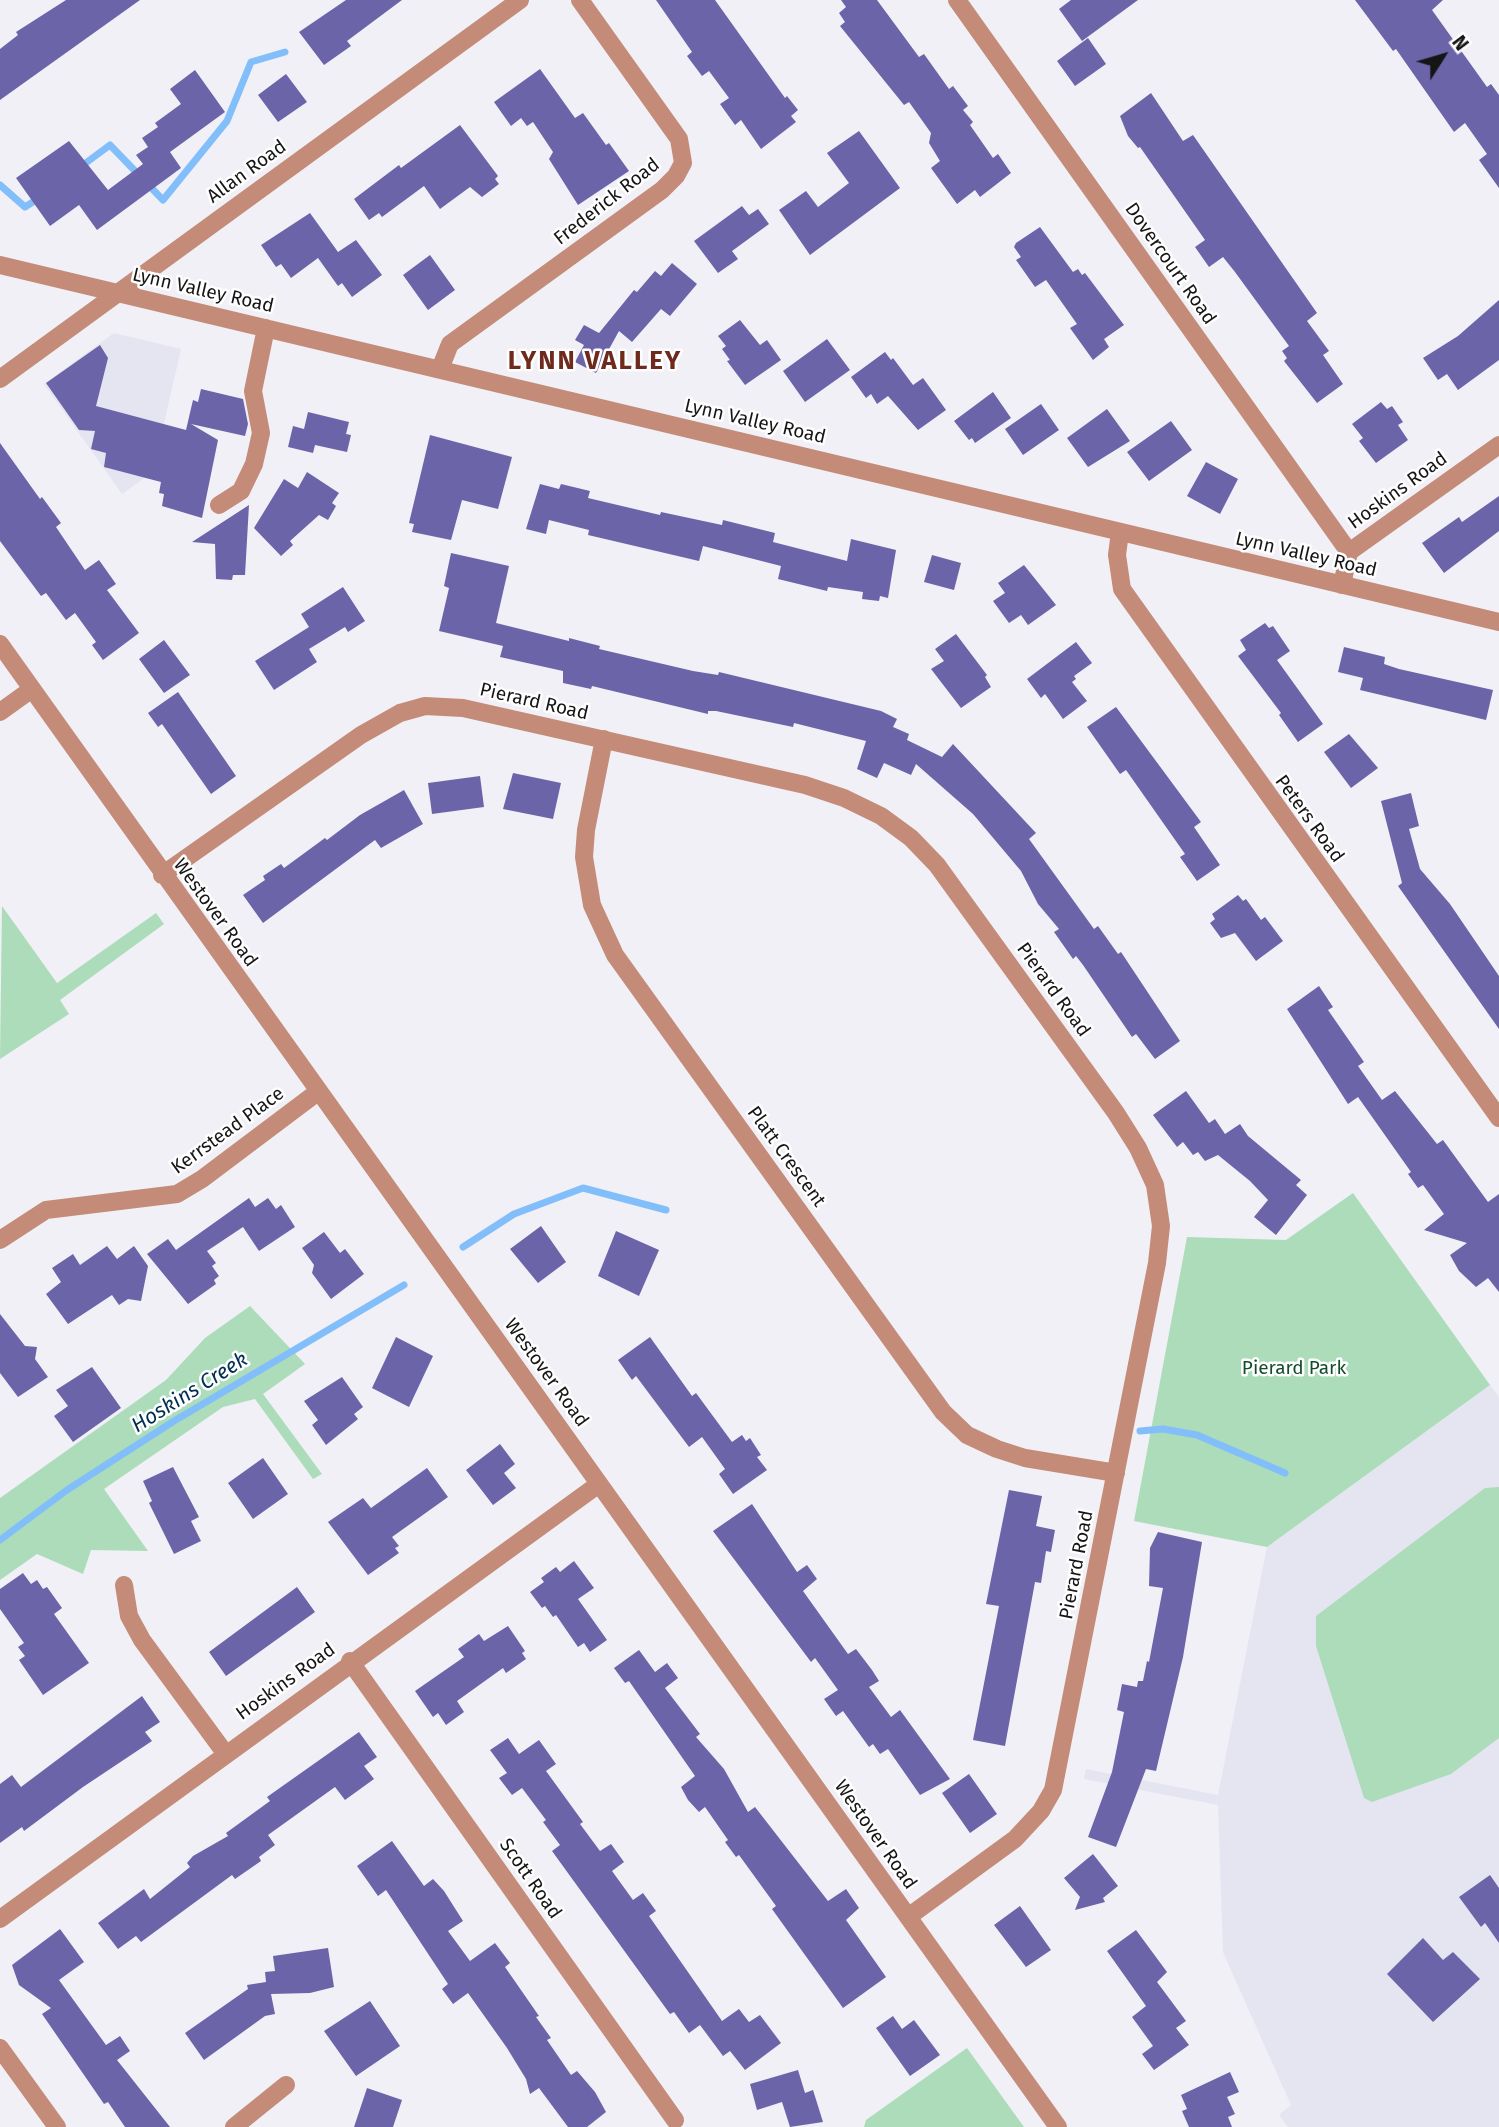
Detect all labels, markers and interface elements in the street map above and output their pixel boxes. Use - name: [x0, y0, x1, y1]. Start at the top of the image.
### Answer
- north arrow: [1408, 21, 1478, 91]
- text: N: [1447, 31, 1473, 55]
- street label: Allan Road: [203, 136, 291, 208]
- street label: Frederick Road: [550, 154, 664, 250]
- street label: Dovercourt Road: [1119, 199, 1221, 329]
- street label: Lynn Valley Road: [130, 264, 276, 318]
- district label: LYNN VALLEY: [509, 346, 681, 378]
- street label: Lynn Valley Road: [682, 395, 828, 449]
- street label: Hoskins Road: [1344, 447, 1452, 535]
- street label: Lynn Valley Road: [1233, 528, 1379, 582]
- street label: Pierard Road: [477, 678, 591, 726]
- street label: Peters Road: [1270, 771, 1348, 867]
- street label: Westover Road: [168, 854, 262, 972]
- street label: Pierard Road: [1011, 939, 1095, 1041]
- street label: Kerrstead Place: [167, 1082, 289, 1180]
- street label: Platt Crescent: [742, 1102, 830, 1212]
- street label: Westover Road: [499, 1314, 593, 1432]
- water label: Hoskins Creek: [127, 1347, 253, 1439]
- park label: Pierard Park: [1242, 1358, 1346, 1380]
- street label: Pierard Road: [1055, 1508, 1099, 1622]
- street label: Hoskins Road: [232, 1638, 340, 1726]
- street label: Westover Road: [829, 1776, 921, 1894]
- street label: Scott Road: [494, 1834, 566, 1924]

